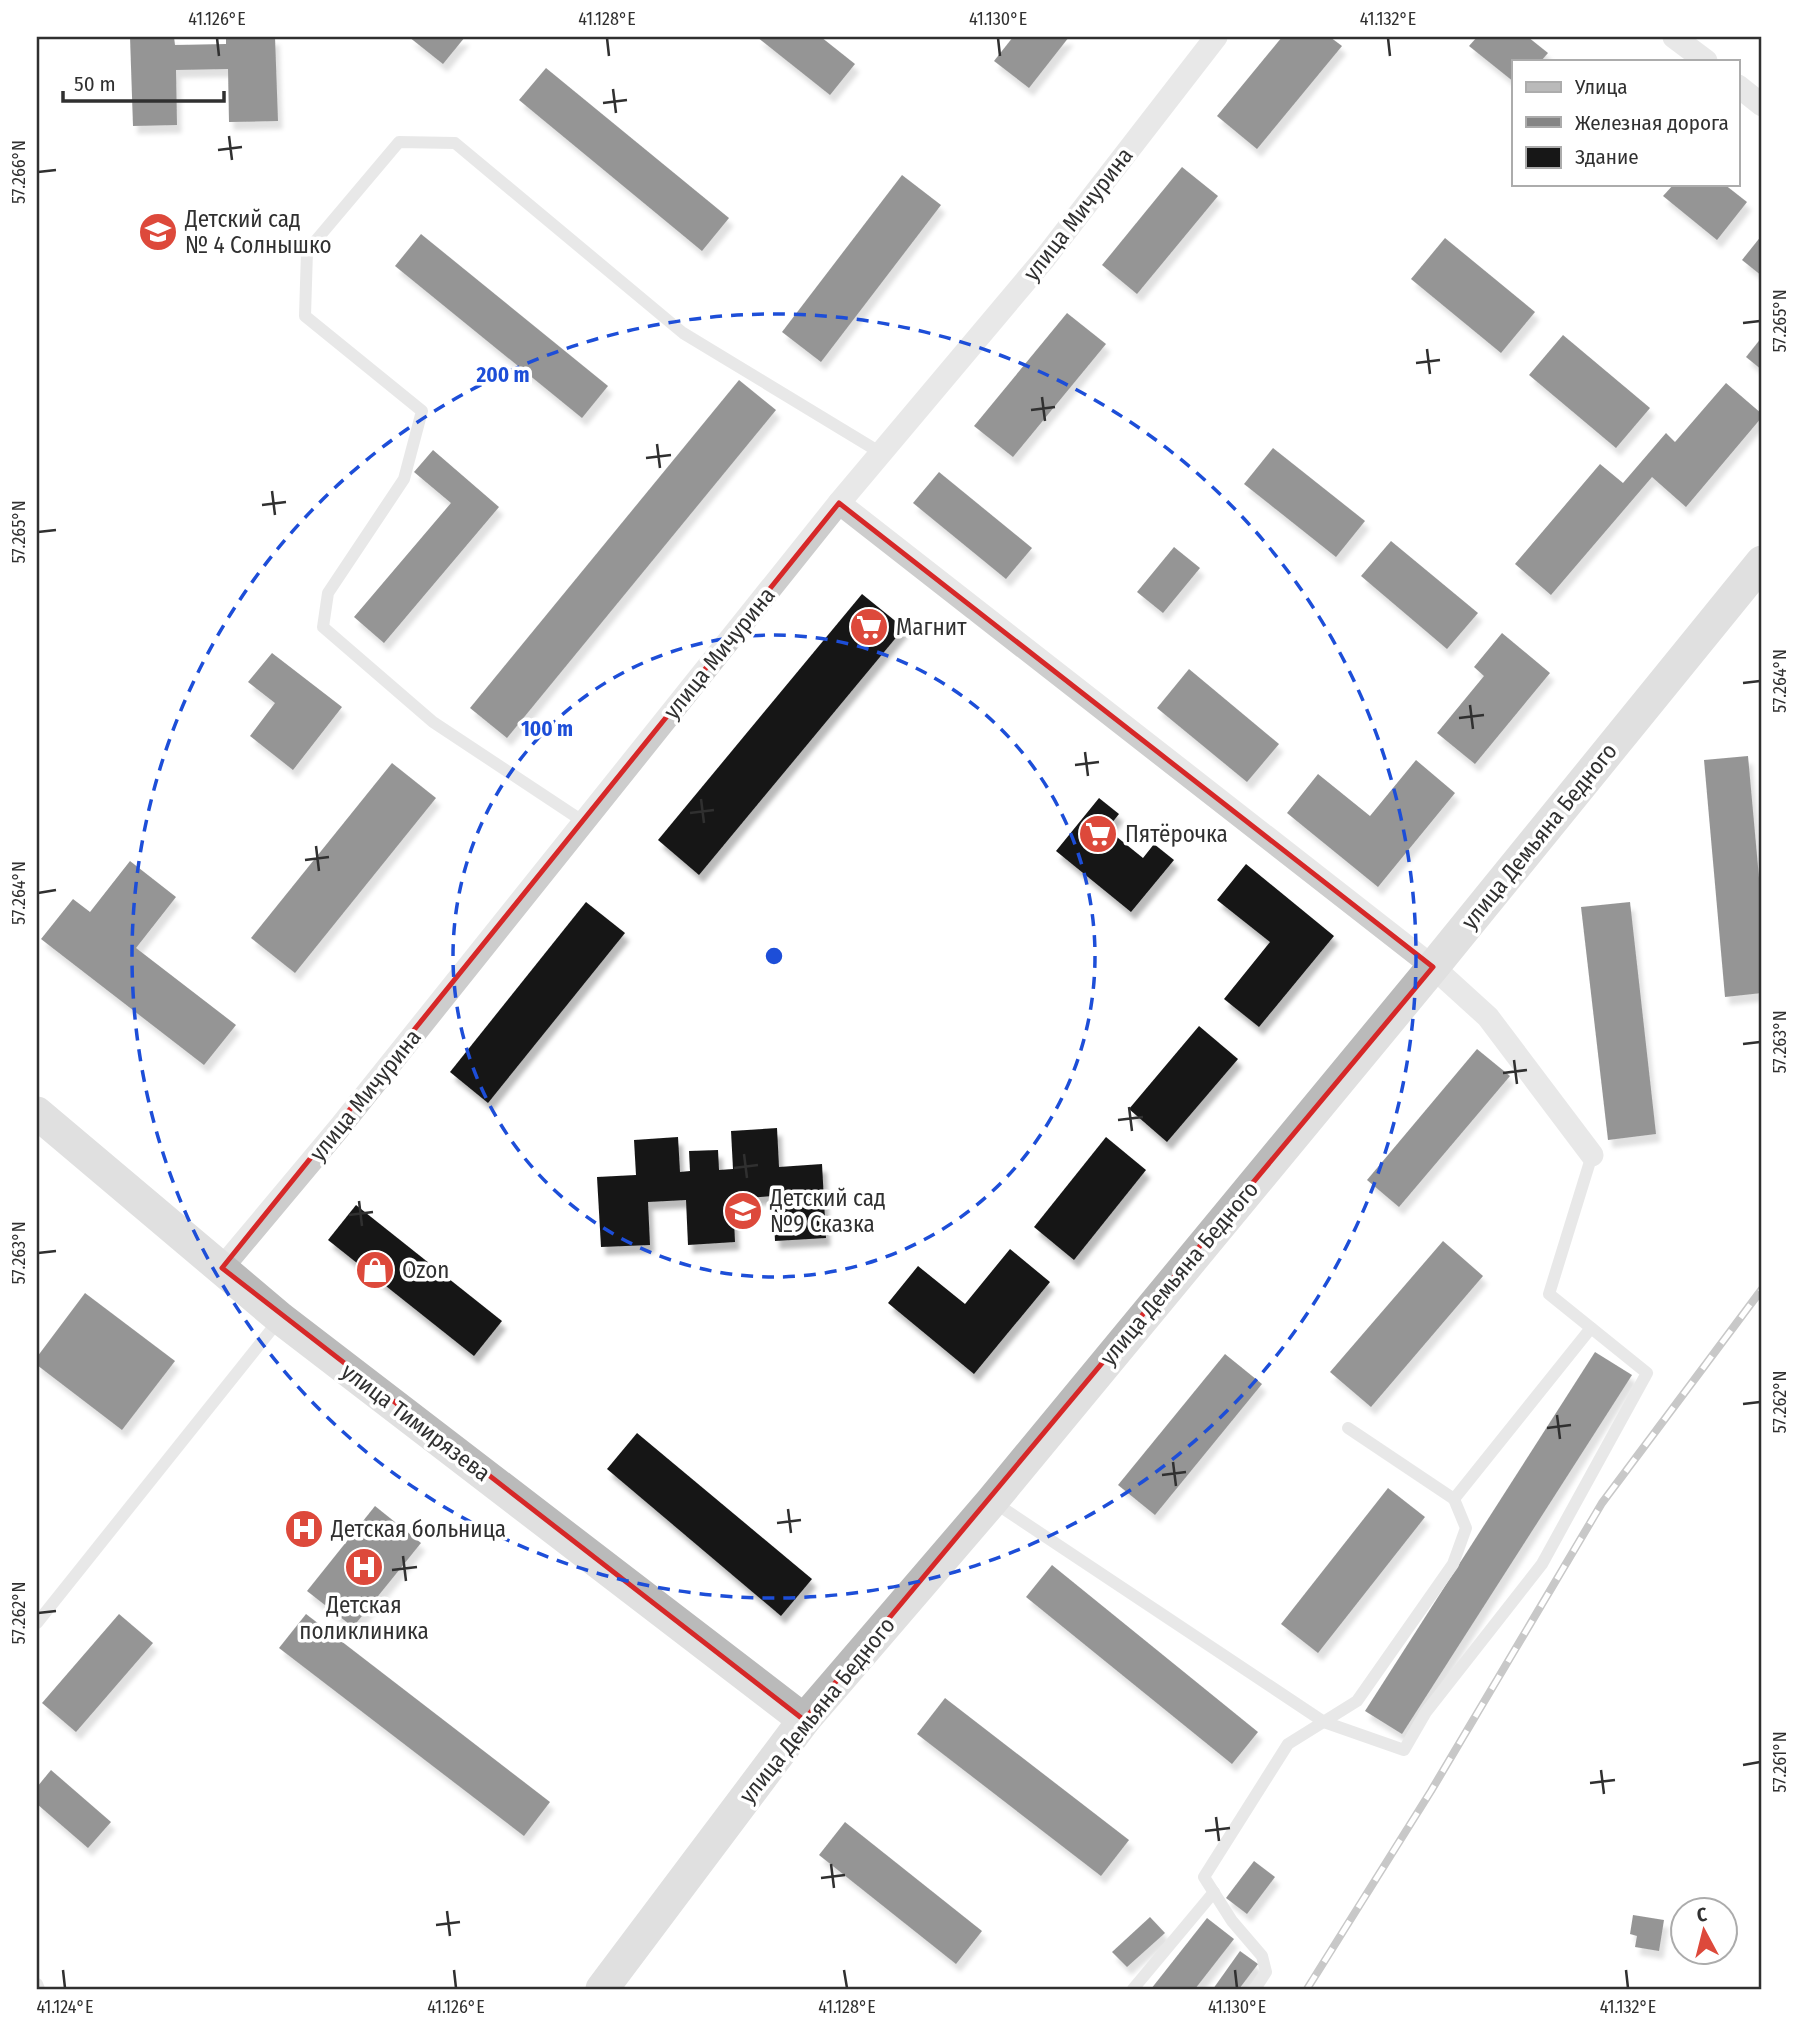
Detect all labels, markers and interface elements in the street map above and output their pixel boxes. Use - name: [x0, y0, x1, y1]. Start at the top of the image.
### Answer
- text: 41.126°E: [188, 8, 246, 30]
- text: 41.128°E: [578, 8, 636, 30]
- text: 41.130°E: [969, 8, 1027, 30]
- text: 41.132°E: [1360, 8, 1416, 30]
- scale bar: [63, 60, 224, 104]
- legend: [1512, 60, 1740, 186]
- text: 50 m: [74, 71, 116, 97]
- text: Улица: [1574, 74, 1628, 100]
- text: Железная дорога: [1575, 110, 1729, 136]
- text: 57.266°N: [8, 140, 30, 204]
- street label: улица Мичурина: [1017, 142, 1139, 286]
- text: Здание: [1575, 144, 1639, 170]
- place label: Детский сад № 4 Солнышко: [184, 205, 332, 259]
- school or university icon: Детский сад № 4 Солнышко: [137, 211, 179, 253]
- text: 57.265°N: [1769, 289, 1791, 353]
- text: 200 m: [475, 362, 530, 388]
- text: 57.265°N: [8, 500, 30, 564]
- street label: улица Мичурина: [657, 581, 781, 725]
- supermarket icon: Магнит: [848, 606, 890, 648]
- place label: Магнит: [896, 613, 967, 641]
- text: 57.264°N: [1769, 649, 1791, 713]
- text: 100 m: [521, 716, 573, 742]
- street label: улица Демьяна Бедного: [1455, 737, 1623, 935]
- supermarket icon: Пятёрочка: [1077, 813, 1119, 855]
- place label: Пятёрочка: [1125, 820, 1228, 848]
- text: 57.264°N: [8, 861, 30, 925]
- centre of rings: [762, 944, 786, 968]
- text: 57.263°N: [1769, 1010, 1791, 1074]
- street label: улица Мичурина: [303, 1023, 427, 1167]
- street label: улица Демьяна Бедного: [1094, 1175, 1264, 1371]
- place label: Детский сад №9 Сказка: [769, 1184, 886, 1238]
- school or university icon: Детский сад №9 Сказка: [722, 1190, 764, 1232]
- text: 57.263°N: [8, 1221, 30, 1285]
- shop icon: Ozon: [354, 1249, 396, 1291]
- place label: Ozon: [402, 1256, 449, 1284]
- street label: улица Тимирязева: [336, 1357, 496, 1487]
- text: 57.262°N: [1769, 1371, 1791, 1434]
- hospital icon: Детская больница: [283, 1508, 325, 1550]
- place label: Детская больница: [330, 1515, 506, 1543]
- hospital icon: Детская поликлиника: [343, 1546, 385, 1588]
- text: 57.262°N: [8, 1582, 30, 1645]
- place label: Детская поликлиника: [299, 1591, 429, 1645]
- street label: улица Демьяна Бедного: [733, 1611, 901, 1809]
- text: 57.261°N: [1769, 1731, 1791, 1793]
- north arrow: [1670, 1896, 1740, 1966]
- text: С: [1696, 1903, 1708, 1927]
- text: 41.124°E: [37, 1996, 93, 2018]
- text: 41.126°E: [427, 1996, 485, 2018]
- text: 41.128°E: [818, 1996, 876, 2018]
- text: 41.130°E: [1208, 1996, 1266, 2018]
- text: 41.132°E: [1600, 1996, 1656, 2018]

